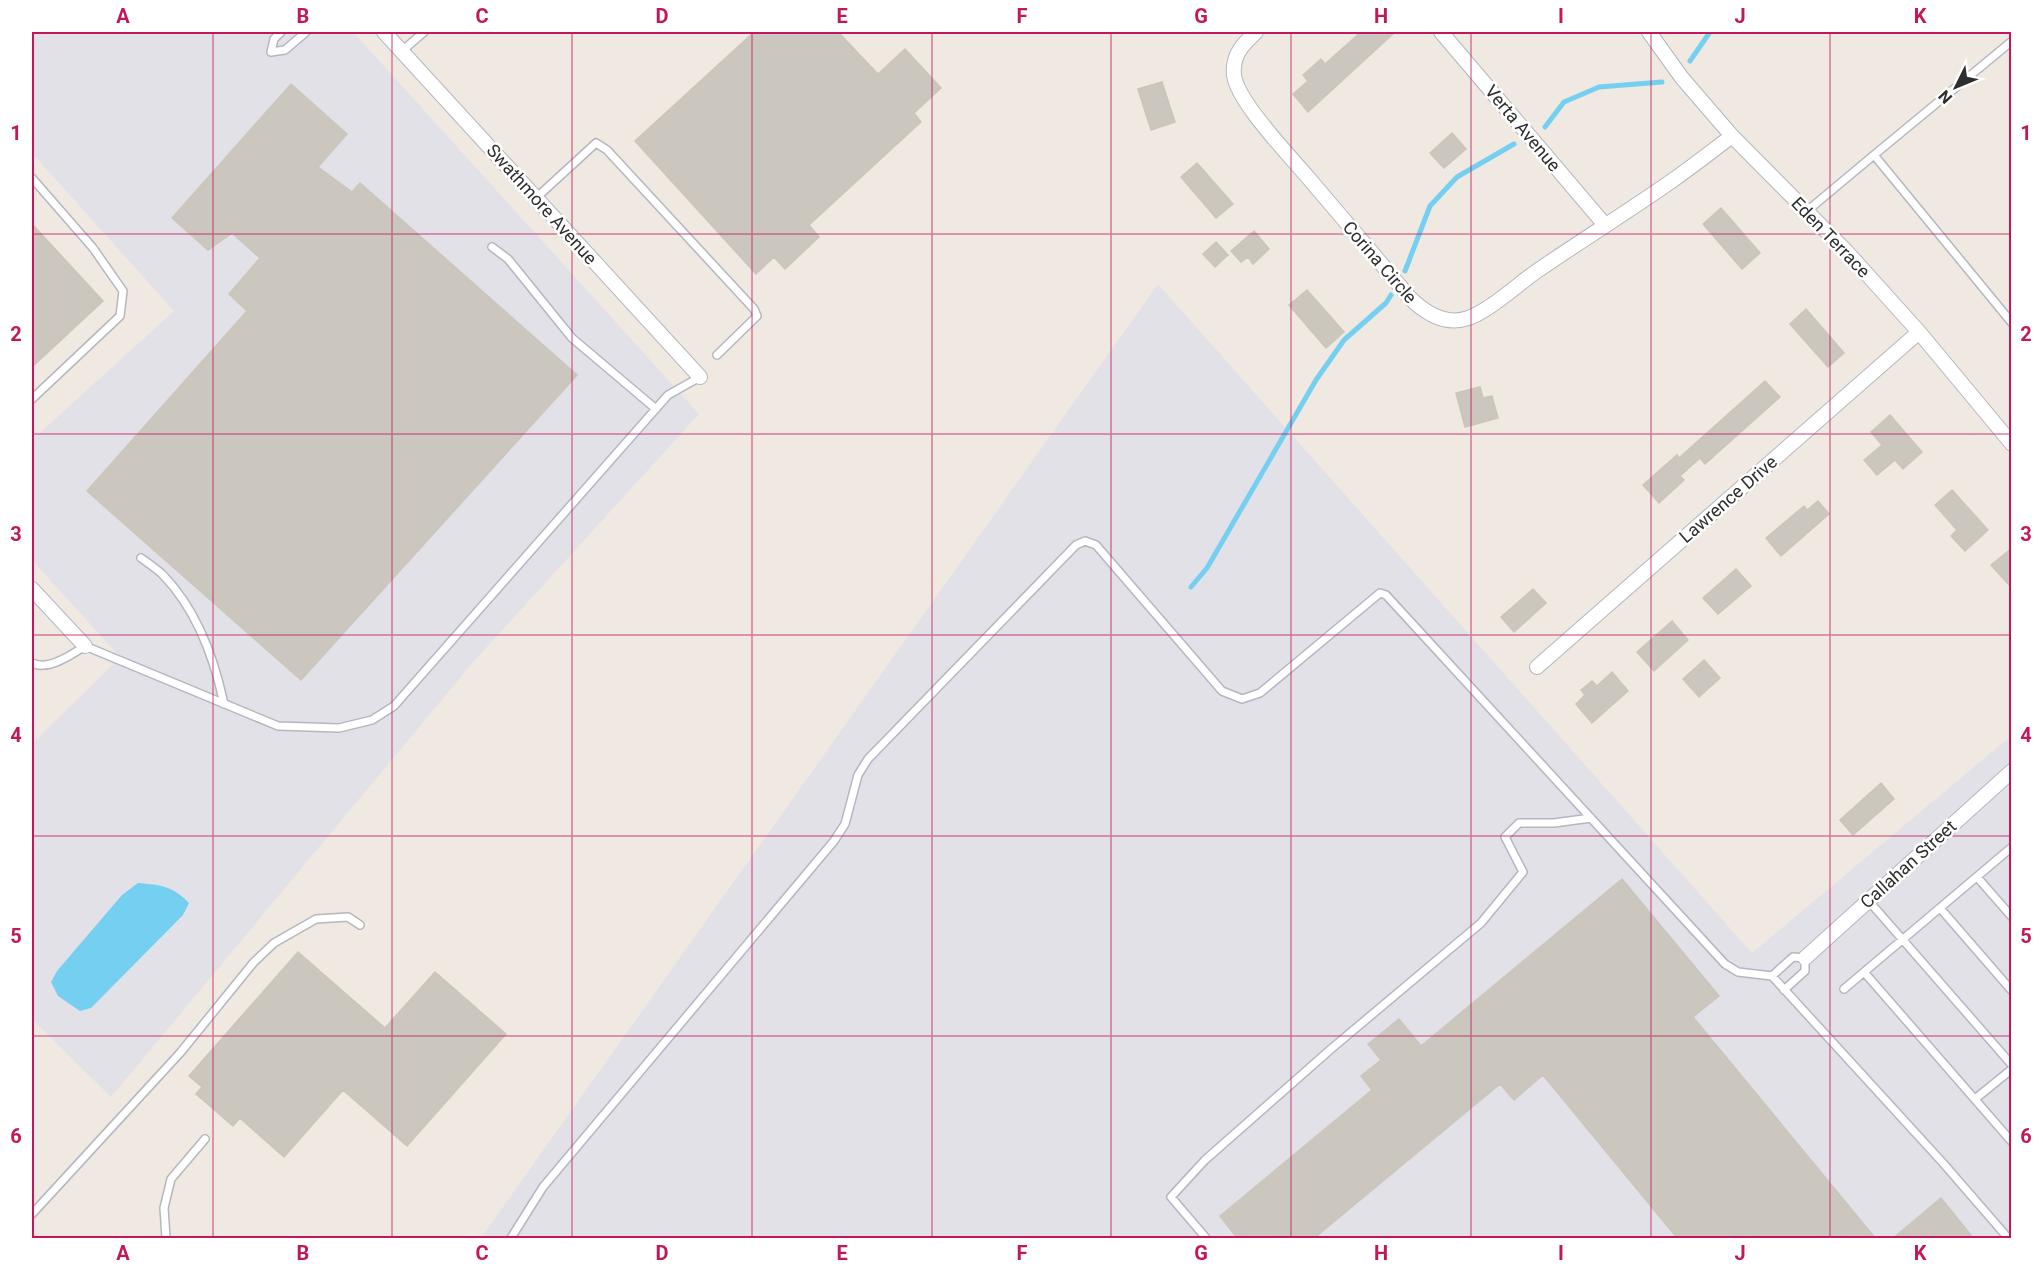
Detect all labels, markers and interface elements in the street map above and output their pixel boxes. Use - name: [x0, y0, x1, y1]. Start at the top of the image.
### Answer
- text: A: [116, 4, 130, 28]
- text: B: [297, 4, 309, 28]
- text: C: [475, 4, 489, 28]
- text: D: [656, 4, 669, 28]
- text: E: [836, 4, 848, 28]
- text: F: [1017, 4, 1028, 28]
- text: G: [1194, 4, 1208, 28]
- text: H: [1374, 4, 1388, 28]
- text: I: [1558, 4, 1564, 28]
- text: J: [1734, 4, 1746, 28]
- text: K: [1914, 4, 1927, 28]
- north arrow: [1926, 57, 1986, 117]
- street label: Verta Avenue: [1481, 81, 1565, 175]
- text: N: [1935, 86, 1956, 107]
- text: 1: [10, 121, 22, 145]
- text: 1: [2020, 121, 2032, 145]
- street label: Swathmore Avenue: [482, 140, 602, 268]
- street label: Eden Terrace: [1787, 192, 1875, 282]
- street label: Corina Circle: [1339, 217, 1421, 307]
- text: 2: [10, 322, 22, 346]
- text: 2: [2020, 322, 2032, 346]
- street label: Lawrence Drive: [1675, 451, 1781, 547]
- text: 3: [10, 522, 22, 546]
- text: 3: [2020, 522, 2032, 546]
- text: 4: [10, 723, 22, 747]
- text: 4: [2020, 723, 2032, 747]
- street label: Callahan Street: [1856, 815, 1960, 913]
- text: 5: [10, 924, 22, 948]
- text: 5: [2020, 924, 2032, 948]
- text: 6: [10, 1124, 22, 1148]
- text: 6: [2020, 1124, 2032, 1148]
- text: A: [116, 1241, 130, 1265]
- text: B: [297, 1241, 309, 1265]
- text: C: [475, 1241, 489, 1265]
- text: D: [656, 1241, 669, 1265]
- text: E: [836, 1241, 848, 1265]
- text: F: [1017, 1241, 1028, 1265]
- text: G: [1194, 1241, 1208, 1265]
- text: H: [1374, 1241, 1388, 1265]
- text: I: [1558, 1241, 1564, 1265]
- text: J: [1734, 1241, 1746, 1265]
- text: K: [1914, 1241, 1927, 1265]

